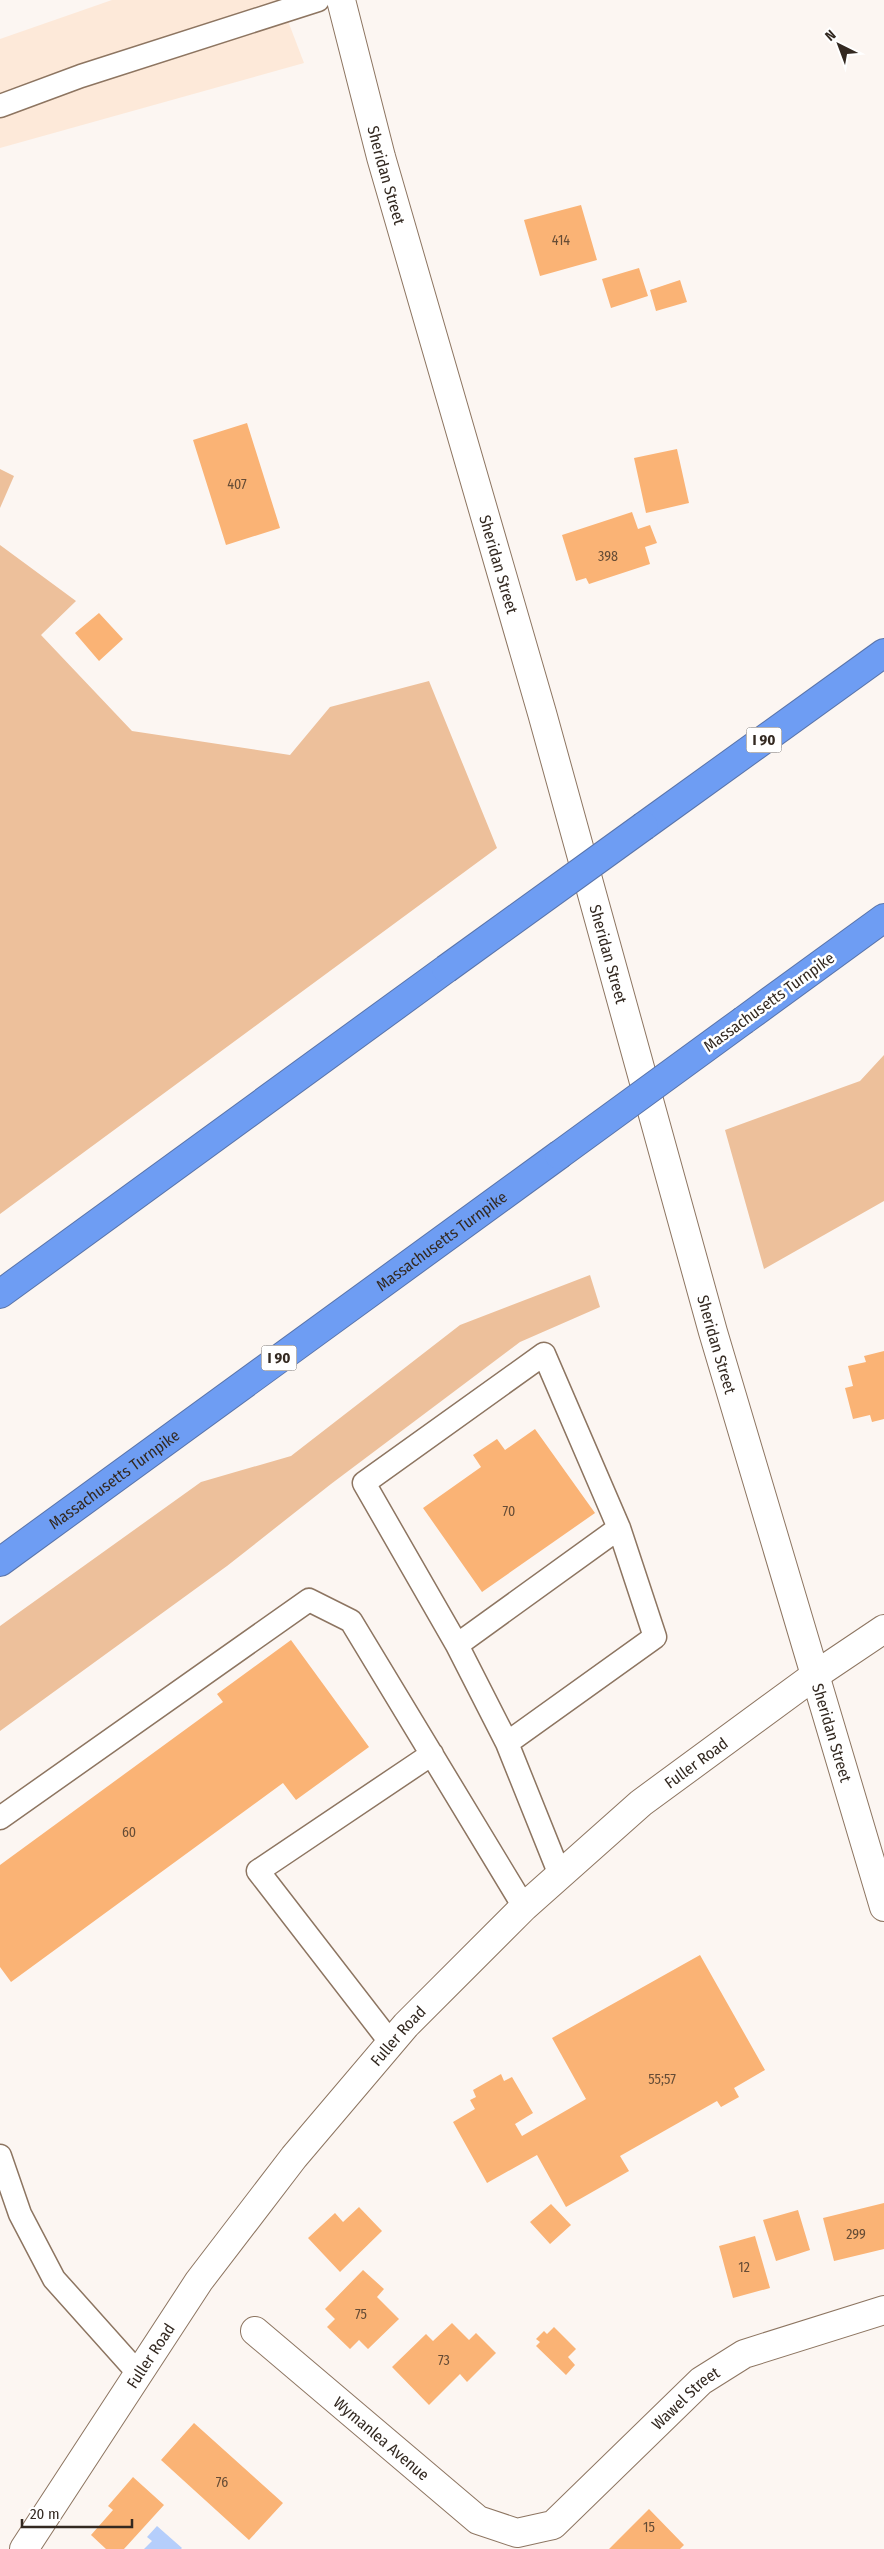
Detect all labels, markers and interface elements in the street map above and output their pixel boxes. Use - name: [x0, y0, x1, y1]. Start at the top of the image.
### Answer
- north arrow: [814, 20, 864, 70]
- text: N: [822, 27, 839, 45]
- street label: Sheridan Street: [364, 124, 410, 228]
- house number: 414: [552, 232, 570, 249]
- house number: 407: [227, 476, 247, 493]
- street label: Sheridan Street: [476, 513, 522, 617]
- house number: 398: [598, 548, 618, 565]
- road number: I 90: [746, 728, 782, 752]
- street label: Sheridan Street: [586, 902, 632, 1006]
- street label: Massachusetts Turnpike: [700, 948, 838, 1056]
- street label: Massachusetts Turnpike: [372, 1187, 510, 1294]
- street label: Sheridan Street: [694, 1293, 741, 1397]
- road number: I 90: [262, 1346, 296, 1370]
- street label: Massachusetts Turnpike: [45, 1425, 183, 1533]
- house number: 70: [503, 1503, 515, 1520]
- street label: Sheridan Street: [809, 1681, 856, 1785]
- street label: Fuller Road: [661, 1733, 731, 1792]
- house number: 60: [122, 1824, 136, 1841]
- street label: Fuller Road: [366, 2002, 429, 2069]
- house number: 55;57: [648, 2071, 676, 2088]
- house number: 299: [846, 2226, 866, 2243]
- house number: 12: [738, 2259, 750, 2276]
- house number: 75: [355, 2306, 367, 2323]
- street label: Fuller Road: [122, 2320, 178, 2392]
- house number: 73: [438, 2352, 450, 2369]
- street label: Wawel Street: [648, 2362, 723, 2433]
- street label: Wymanlea Avenue: [330, 2392, 433, 2484]
- house number: 76: [216, 2474, 228, 2491]
- scale bar: [22, 2496, 132, 2528]
- text: 20 m: [30, 2505, 60, 2523]
- house number: 15: [643, 2519, 655, 2536]

